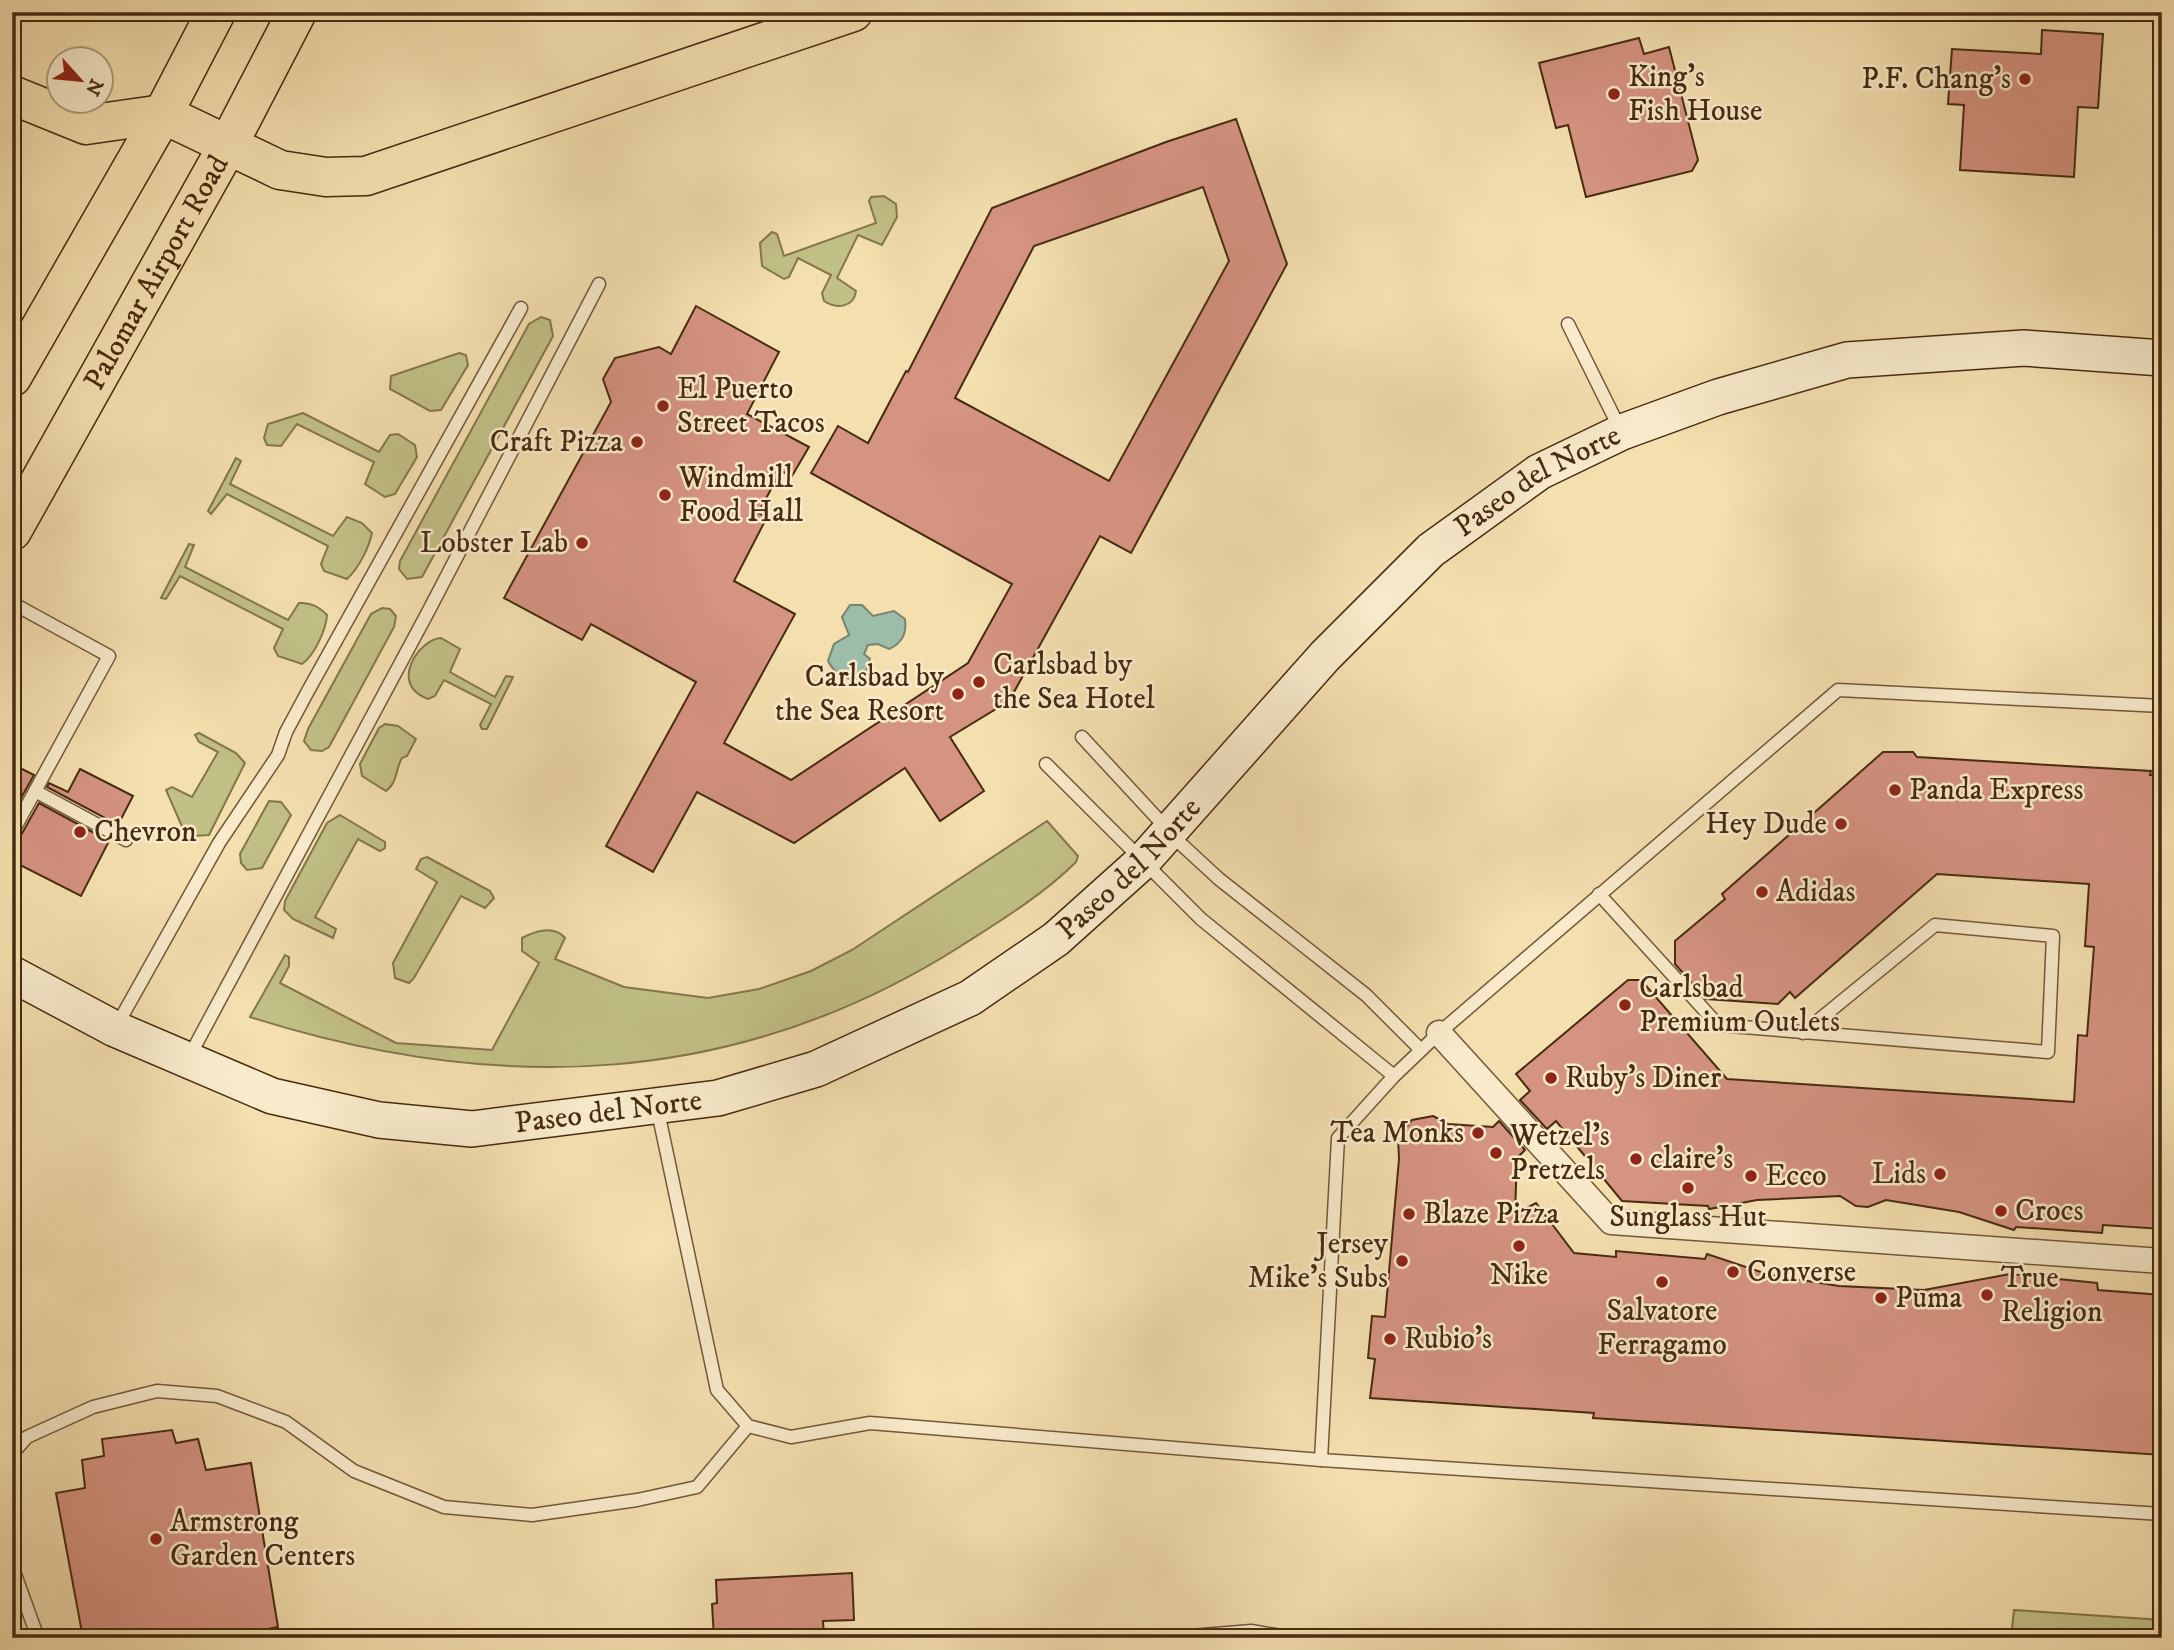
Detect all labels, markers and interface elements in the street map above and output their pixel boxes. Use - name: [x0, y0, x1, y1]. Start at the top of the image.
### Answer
- north arrow: [46, 46, 116, 116]
- place label: King's Fish House: [1628, 59, 1763, 130]
- place label: P.F. Chang's: [1861, 61, 2011, 98]
- marker: P.F. Chang's: [2017, 71, 2033, 87]
- text: N: [80, 75, 108, 100]
- marker: King's Fish House: [1606, 86, 1622, 102]
- street label: Palomar Airport Road: [76, 149, 237, 397]
- place label: El Puerto Street Tacos: [677, 371, 825, 442]
- marker: El Puerto Street Tacos: [655, 398, 671, 414]
- street label: Paseo del Norte: [1447, 417, 1627, 545]
- place label: Craft Pizza: [490, 424, 623, 461]
- marker: Craft Pizza: [629, 434, 645, 450]
- place label: Windmill Food Hall: [678, 460, 803, 531]
- marker: Windmill Food Hall: [657, 487, 673, 503]
- place label: Lobster Lab: [420, 525, 568, 562]
- marker: Lobster Lab: [574, 535, 590, 551]
- place label: Carlsbad by the Sea Hotel: [993, 647, 1155, 718]
- place label: Carlsbad by the Sea Resort: [775, 659, 945, 730]
- marker: Carlsbad by the Sea Hotel: [971, 674, 987, 690]
- marker: Carlsbad by the Sea Resort: [950, 686, 966, 702]
- place label: Panda Express: [1909, 772, 2083, 809]
- marker: Panda Express: [1887, 782, 1903, 798]
- street label: Paseo del Norte: [1049, 790, 1209, 948]
- place label: Hey Dude: [1705, 806, 1827, 843]
- place label: Chevron: [94, 814, 197, 851]
- marker: Hey Dude: [1833, 816, 1849, 832]
- marker: Chevron: [72, 824, 88, 840]
- place label: Adidas: [1776, 874, 1856, 911]
- marker: Adidas: [1754, 884, 1770, 900]
- place label: Carlsbad Premium Outlets: [1639, 970, 1840, 1041]
- marker: Carlsbad Premium Outlets: [1617, 997, 1633, 1013]
- place label: Ruby’s Diner: [1565, 1060, 1721, 1097]
- marker: Ruby’s Diner: [1543, 1070, 1559, 1086]
- street label: Paseo del Norte: [513, 1082, 704, 1142]
- place label: Tea Monks: [1331, 1115, 1464, 1152]
- place label: Wetzel's Pretzels: [1509, 1118, 1610, 1189]
- marker: Tea Monks: [1470, 1125, 1486, 1141]
- place label: claire's: [1650, 1141, 1733, 1178]
- marker: Wetzel's Pretzels: [1488, 1145, 1504, 1161]
- marker: claire's: [1628, 1151, 1644, 1167]
- place label: Lids: [1872, 1156, 1926, 1193]
- place label: Ecco: [1765, 1158, 1827, 1195]
- marker: Lids: [1932, 1166, 1948, 1182]
- marker: Ecco: [1743, 1168, 1759, 1184]
- marker: Sunglass Hut: [1680, 1180, 1696, 1196]
- place label: Crocs: [2015, 1193, 2083, 1230]
- place label: Blaze Pizza: [1423, 1196, 1560, 1233]
- place label: Sunglass Hut: [1609, 1199, 1767, 1236]
- marker: Crocs: [1993, 1203, 2009, 1219]
- marker: Blaze Pizza: [1401, 1206, 1417, 1222]
- place label: Jersey Mike's Subs: [1248, 1226, 1389, 1297]
- marker: Nike: [1511, 1238, 1527, 1254]
- marker: Jersey Mike's Subs: [1394, 1253, 1410, 1269]
- place label: Converse: [1747, 1254, 1856, 1291]
- place label: Nike: [1490, 1257, 1548, 1294]
- place label: True Religion: [2001, 1260, 2103, 1331]
- marker: Converse: [1725, 1264, 1741, 1280]
- marker: Salvatore Ferragamo: [1654, 1274, 1670, 1290]
- place label: Puma: [1895, 1280, 1962, 1317]
- marker: True Religion: [1979, 1287, 1995, 1303]
- marker: Puma: [1873, 1290, 1889, 1306]
- place label: Salvatore Ferragamo: [1597, 1293, 1727, 1364]
- place label: Rubio's: [1404, 1321, 1492, 1358]
- marker: Rubio's: [1382, 1331, 1398, 1347]
- place label: Armstrong Garden Centers: [170, 1504, 355, 1575]
- marker: Armstrong Garden Centers: [148, 1531, 164, 1547]

